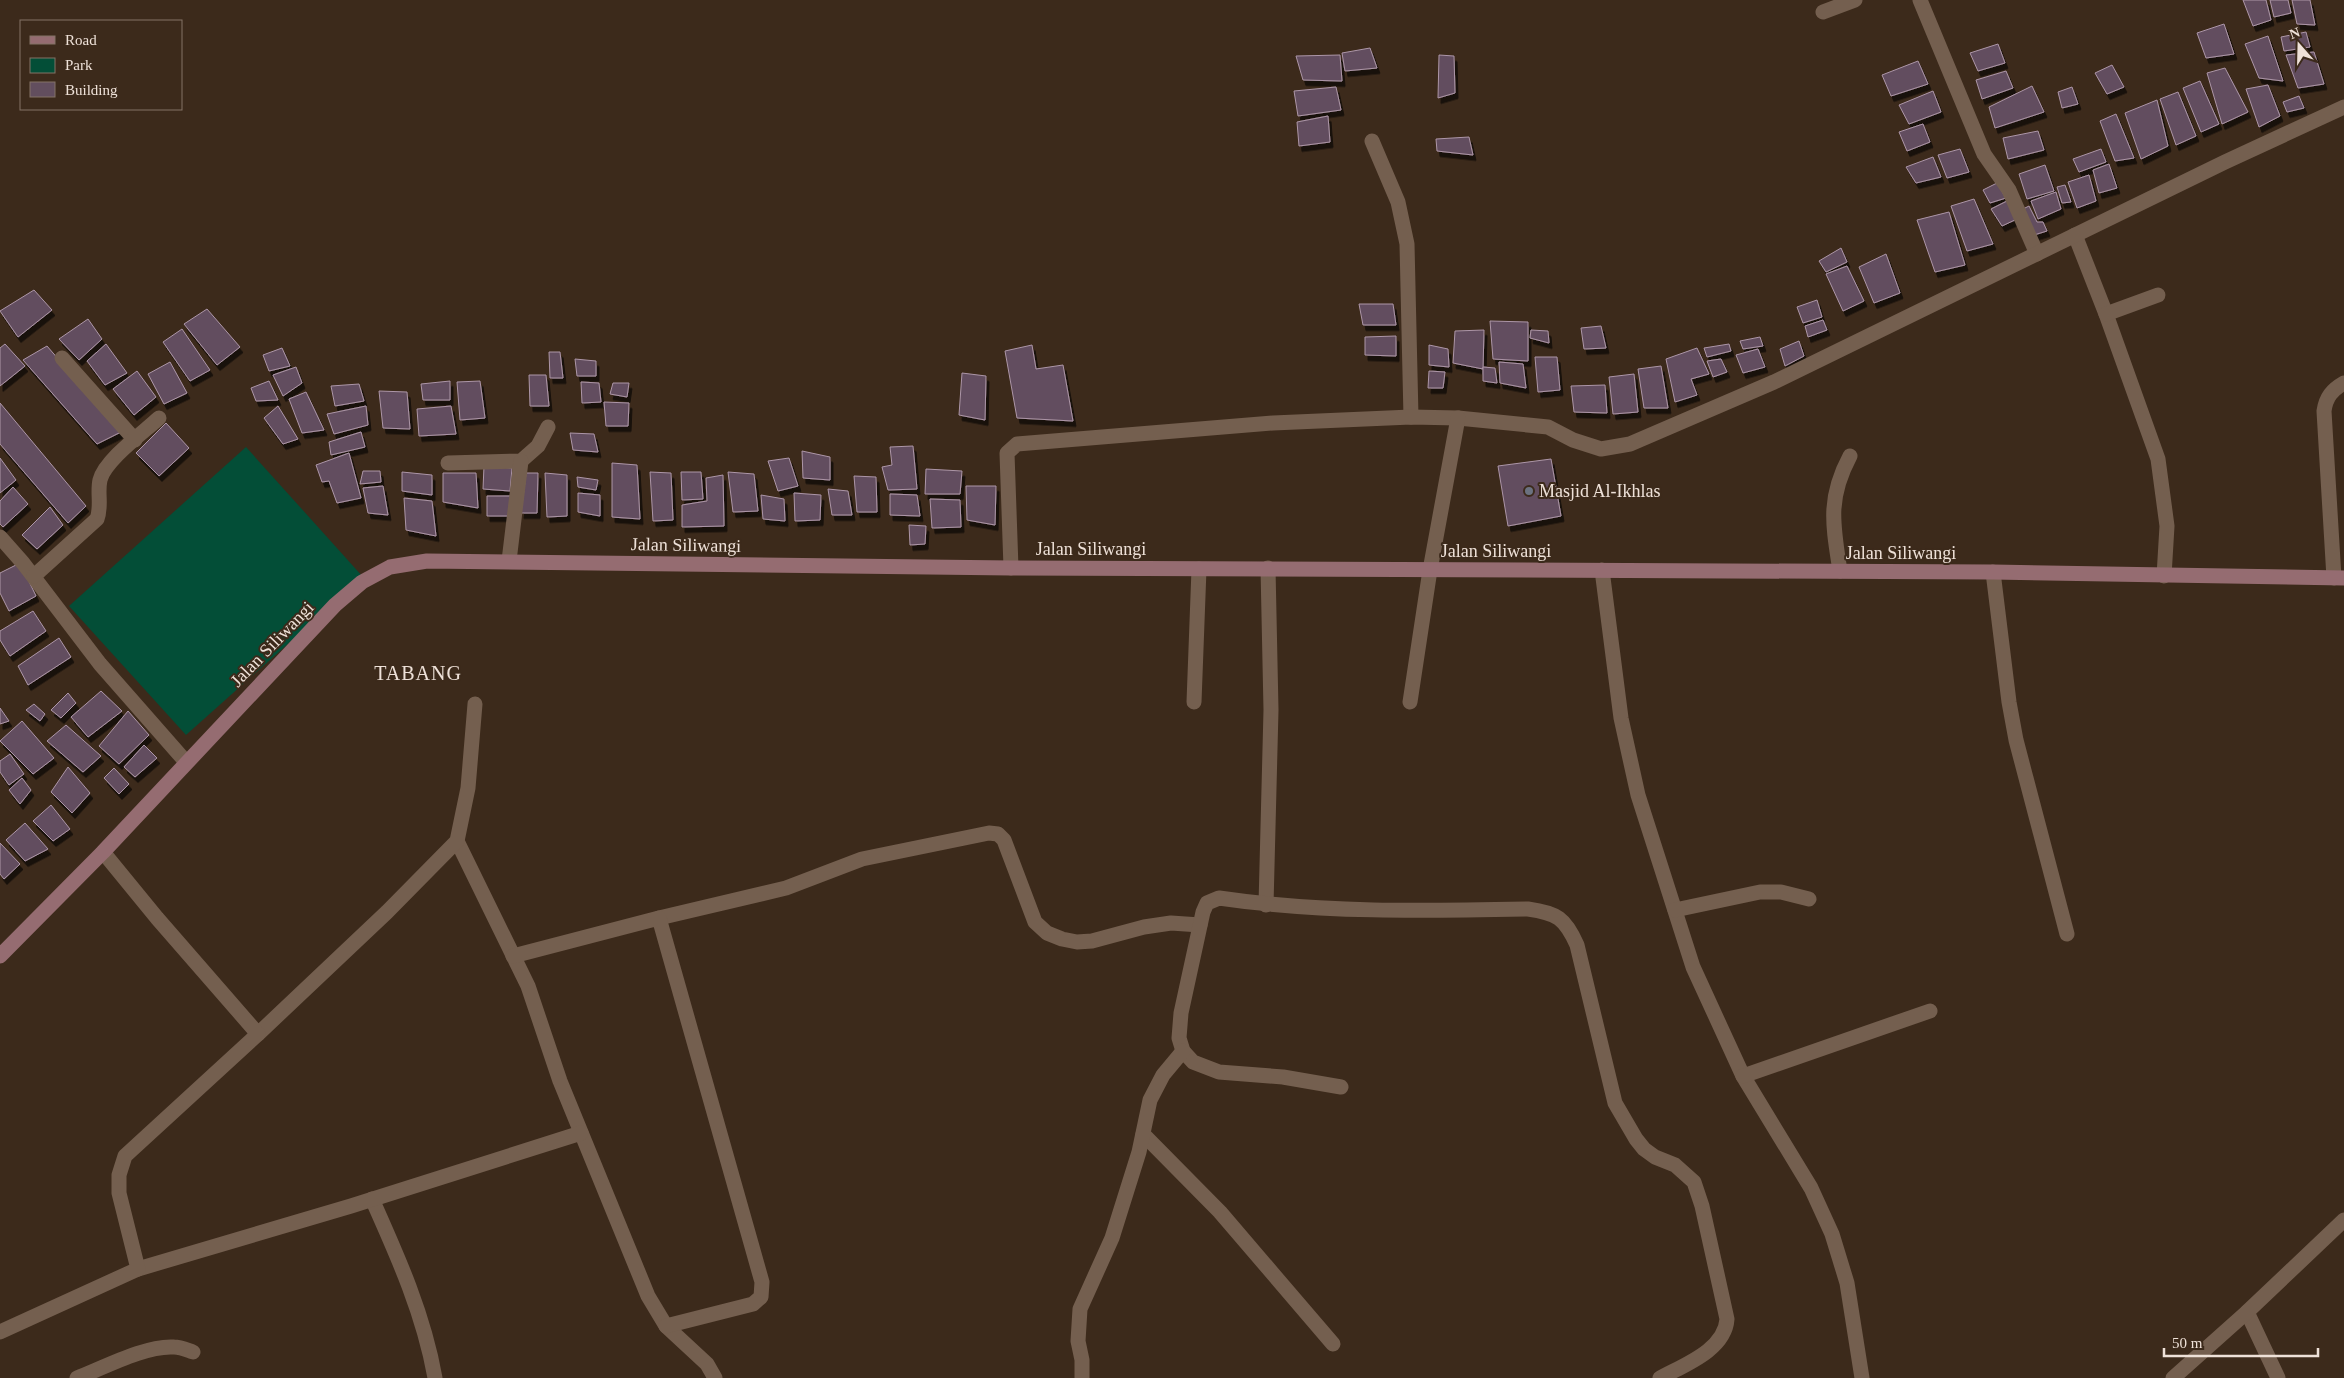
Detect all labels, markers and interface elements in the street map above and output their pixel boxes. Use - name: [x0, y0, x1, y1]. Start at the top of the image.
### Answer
- legend: [20, 20, 182, 110]
- north arrow: [2274, 20, 2324, 70]
- text: N: [2287, 24, 2302, 42]
- text: Road: [65, 32, 97, 48]
- text: Park: [65, 57, 93, 73]
- text: Building: [65, 82, 118, 98]
- place label: Masjid Al-Ikhlas: [1539, 481, 1661, 501]
- marker: Masjid Al-Ikhlas: [1523, 485, 1535, 497]
- street label: Jalan Siliwangi: [631, 534, 741, 556]
- street label: Jalan Siliwangi: [1036, 539, 1146, 559]
- street label: Jalan Siliwangi: [1441, 541, 1551, 561]
- street label: Jalan Siliwangi: [1846, 543, 1956, 563]
- street label: Jalan Siliwangi: [226, 597, 318, 691]
- district label: TABANG: [374, 662, 462, 684]
- scale bar: [2164, 1326, 2318, 1358]
- text: 50 m: [2172, 1335, 2203, 1351]

